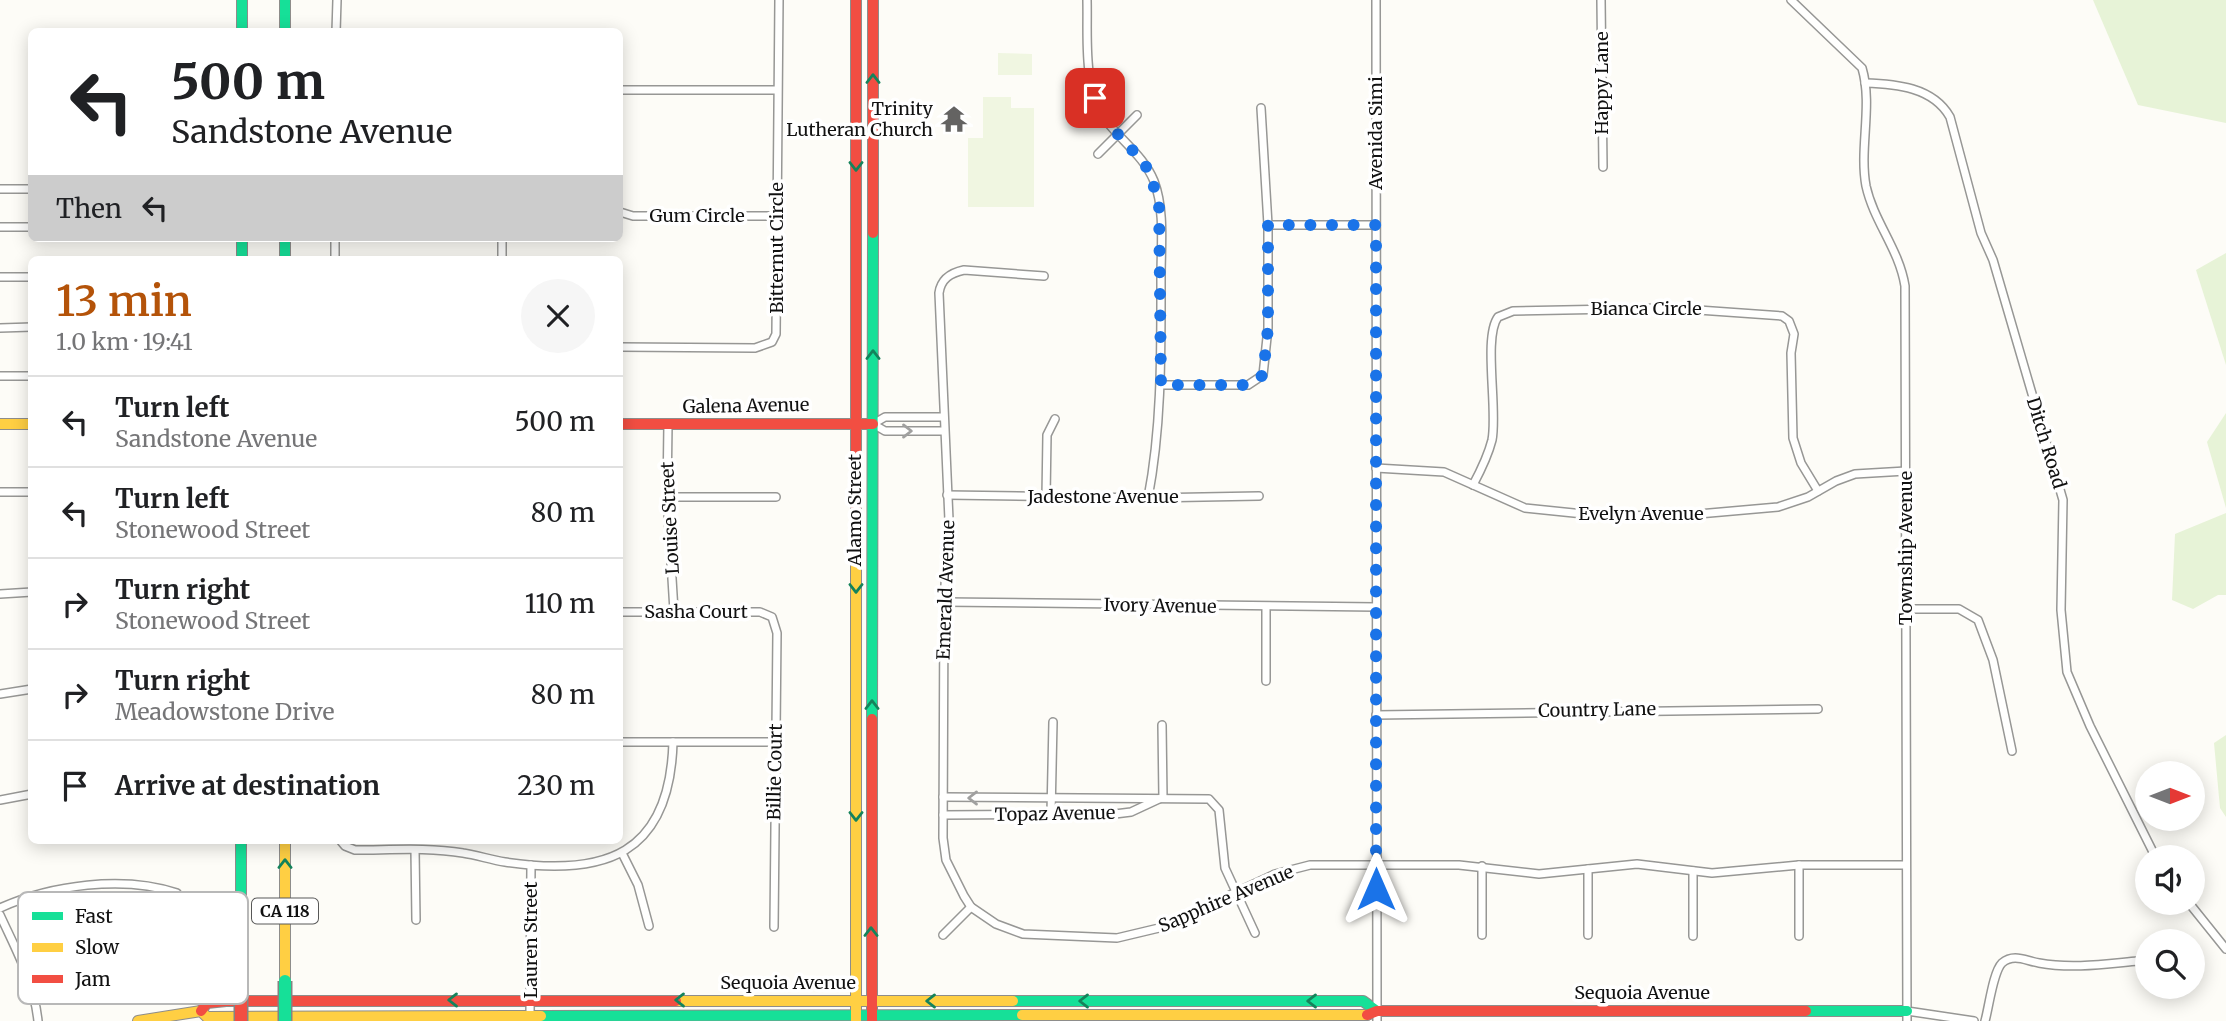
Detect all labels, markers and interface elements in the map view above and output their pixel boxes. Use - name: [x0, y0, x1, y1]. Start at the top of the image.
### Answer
- street label: Happy Lane: [1590, 31, 1613, 135]
- text: 500 m: [171, 51, 325, 112]
- icon: left: [56, 56, 147, 147]
- pin: [1065, 68, 1125, 128]
- one-way arrow: [865, 73, 881, 84]
- street label: Avenida Simi: [1364, 76, 1387, 191]
- icon: arrive: [1076, 79, 1114, 117]
- place label: Trinity Lutheran Church: [786, 97, 934, 141]
- temple icon: Trinity Lutheran Church: [939, 104, 969, 134]
- text: Sandstone Avenue: [171, 112, 452, 152]
- one-way arrow: [848, 161, 864, 172]
- street label: Bitternut Circle: [765, 182, 788, 314]
- icon: left: [136, 189, 174, 227]
- text: Then: [56, 192, 122, 225]
- street label: Gum Circle: [649, 204, 745, 227]
- text: 13 min: [56, 275, 192, 327]
- button: close: [521, 279, 595, 353]
- street label: Bianca Circle: [1590, 297, 1702, 320]
- text: 1.0 km · 19:41: [56, 327, 193, 356]
- one-way arrow: [865, 350, 881, 360]
- text: Turn left: [115, 391, 229, 424]
- street label: Galena Avenue: [682, 393, 810, 418]
- street label: Ditch Road: [2022, 394, 2071, 492]
- icon: left: [56, 403, 94, 441]
- text: 500 m: [515, 405, 595, 438]
- one-way arrow: [903, 423, 913, 439]
- text: Sandstone Avenue: [115, 424, 317, 453]
- street label: Alamo Street: [843, 454, 866, 567]
- street label: Louise Street: [655, 461, 684, 575]
- street label: Township Avenue: [1894, 471, 1917, 625]
- text: Turn left: [115, 482, 229, 515]
- street label: Jadestone Avenue: [1026, 485, 1179, 508]
- icon: left: [56, 494, 94, 532]
- text: 80 m: [531, 496, 595, 529]
- street label: Evelyn Avenue: [1578, 502, 1704, 525]
- text: Stonewood Street: [115, 515, 310, 544]
- street label: Emerald Avenue: [932, 520, 959, 660]
- text: Turn right: [115, 573, 250, 606]
- one-way arrow: [848, 584, 864, 594]
- icon: right: [56, 585, 94, 623]
- text: 110 m: [525, 587, 595, 620]
- street label: Ivory Avenue: [1103, 593, 1217, 618]
- street label: Sasha Court: [644, 600, 748, 623]
- text: Stonewood Street: [115, 606, 310, 635]
- text: Turn right: [115, 664, 250, 697]
- icon: right: [56, 676, 94, 714]
- text: 80 m: [531, 678, 595, 711]
- text: Meadowstone Drive: [115, 697, 335, 726]
- street label: Country Lane: [1538, 697, 1656, 722]
- one-way arrow: [864, 699, 880, 709]
- street label: Billie Court: [762, 723, 787, 821]
- north arrow: [2135, 761, 2205, 831]
- map controls: [2135, 761, 2205, 999]
- icon: arrive: [56, 767, 94, 805]
- text: Arrive at destination: [115, 769, 380, 802]
- text: 230 m: [517, 769, 595, 802]
- one-way arrow: [967, 790, 977, 806]
- street label: Topaz Avenue: [995, 801, 1115, 826]
- one-way arrow: [848, 811, 864, 822]
- button: sound: [2135, 845, 2205, 915]
- position arrow: [1339, 852, 1413, 926]
- one-way arrow: [277, 858, 293, 869]
- street label: Sapphire Avenue: [1155, 860, 1297, 937]
- street label: Lauren Street: [519, 881, 542, 999]
- legend: [18, 892, 248, 1004]
- road number: CA 118: [252, 898, 318, 923]
- text: Fast: [75, 904, 113, 928]
- one-way arrow: [863, 926, 879, 937]
- button: search: [2135, 929, 2205, 999]
- text: Slow: [75, 935, 120, 959]
- text: Jam: [74, 967, 111, 991]
- street label: Sequoia Avenue: [720, 971, 856, 994]
- street label: Sequoia Avenue: [1574, 981, 1710, 1004]
- one-way arrow: [447, 992, 458, 1008]
- one-way arrow: [675, 992, 685, 1008]
- one-way arrow: [925, 993, 936, 1009]
- one-way arrow: [1078, 993, 1089, 1009]
- one-way arrow: [1306, 993, 1316, 1009]

